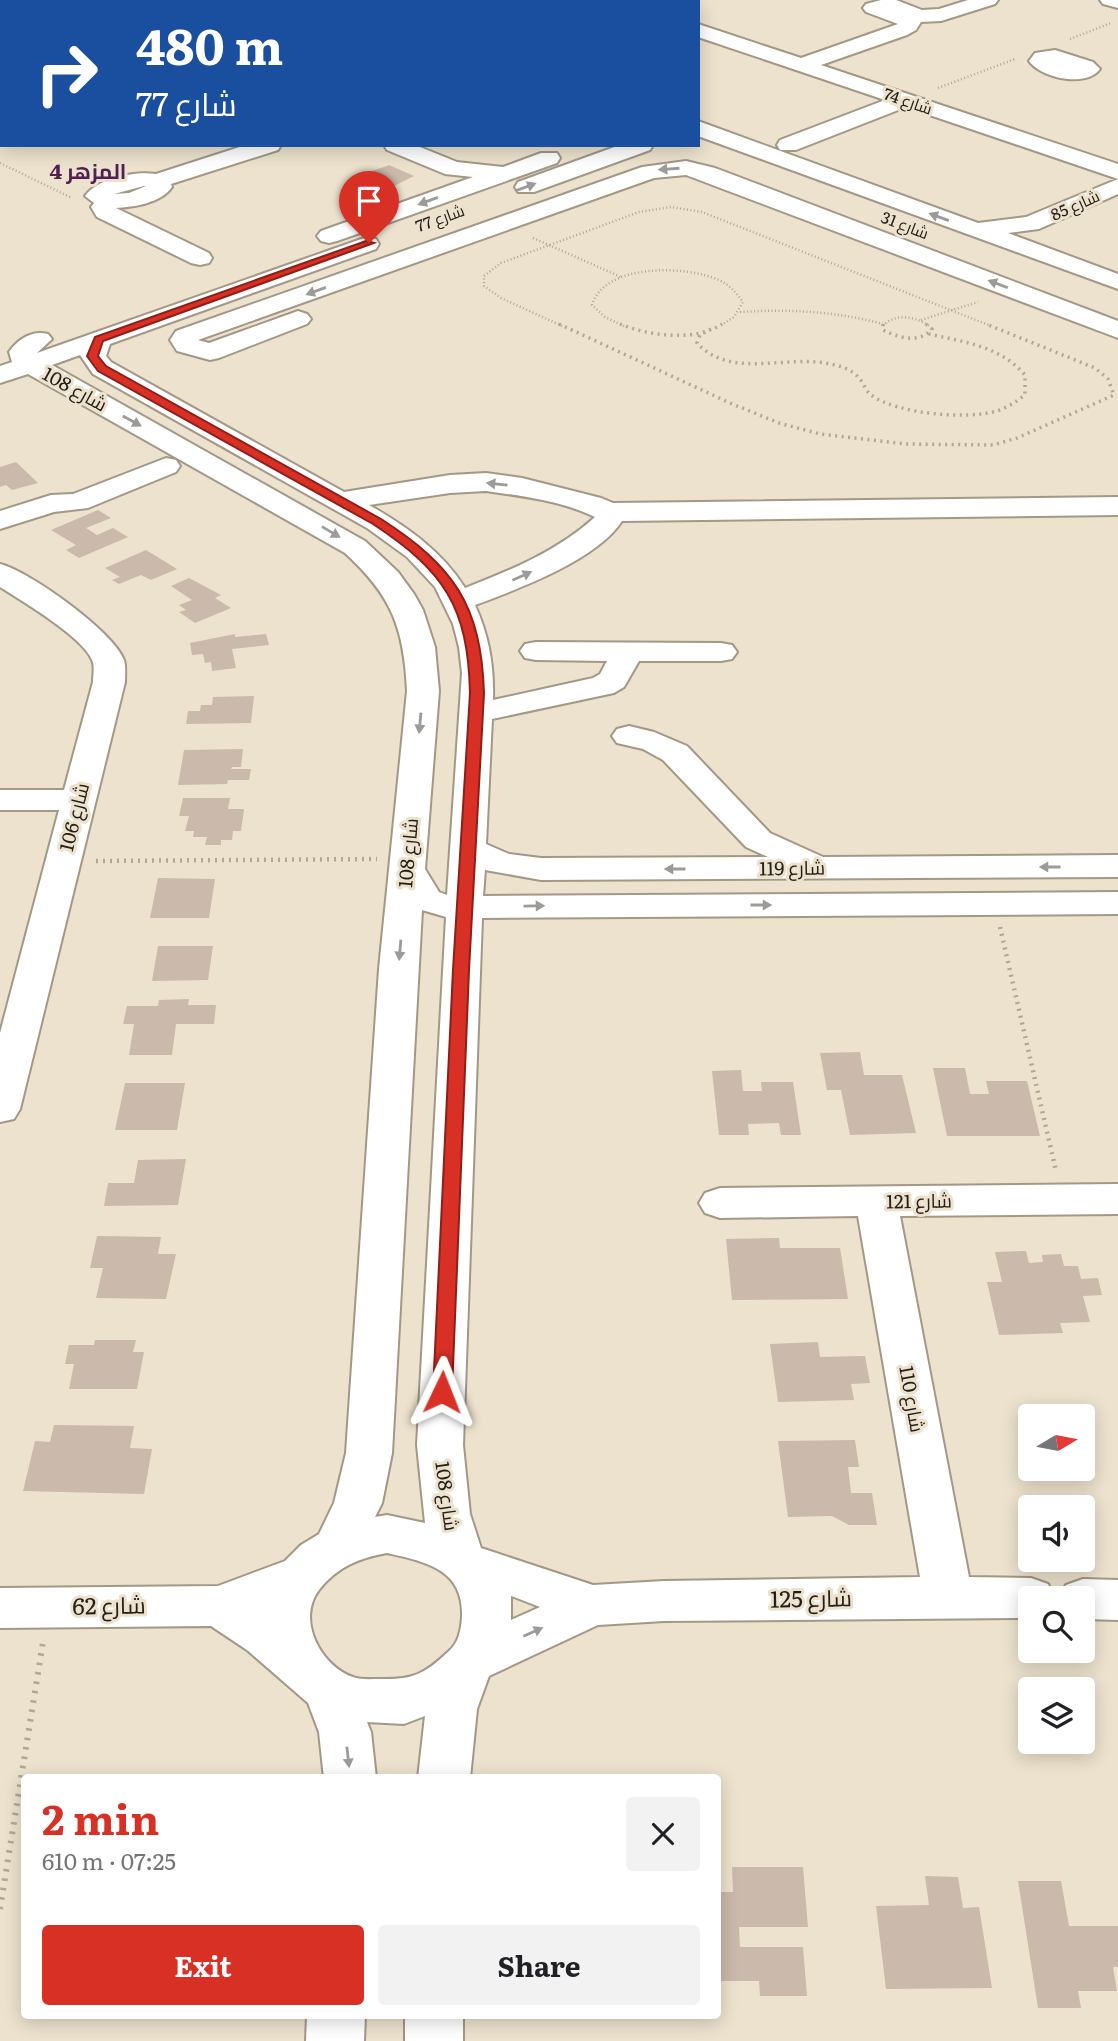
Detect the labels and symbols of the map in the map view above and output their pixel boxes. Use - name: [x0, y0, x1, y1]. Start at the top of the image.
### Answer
- street label: شارع 74: [880, 81, 936, 120]
- district label: المزهر 4: [50, 154, 126, 185]
- one-way arrow: [658, 164, 680, 175]
- pin: [339, 171, 399, 243]
- one-way arrow: [515, 181, 536, 192]
- street label: شارع 85: [1046, 183, 1103, 226]
- one-way arrow: [417, 196, 438, 207]
- street label: شارع 77: [412, 197, 468, 238]
- street label: شارع 31: [878, 204, 933, 245]
- one-way arrow: [928, 211, 949, 222]
- one-way arrow: [988, 278, 1009, 289]
- one-way arrow: [305, 286, 326, 297]
- street label: شارع 108: [38, 359, 113, 418]
- one-way arrow: [122, 415, 142, 427]
- one-way arrow: [486, 478, 508, 489]
- one-way arrow: [321, 526, 340, 538]
- one-way arrow: [511, 570, 532, 581]
- one-way arrow: [414, 712, 425, 734]
- street label: شارع 106: [51, 780, 96, 854]
- street label: شارع 108: [390, 817, 425, 889]
- street label: شارع 119: [759, 852, 825, 883]
- one-way arrow: [1039, 861, 1061, 872]
- one-way arrow: [664, 863, 686, 875]
- one-way arrow: [750, 899, 772, 911]
- one-way arrow: [523, 901, 545, 912]
- one-way arrow: [394, 939, 405, 961]
- street label: شارع 121: [886, 1185, 952, 1216]
- position arrow: [405, 1355, 479, 1429]
- street label: شارع 110: [892, 1363, 933, 1434]
- north arrow: [1018, 1404, 1096, 1480]
- street label: شارع 108: [428, 1459, 467, 1533]
- street label: شارع 125: [770, 1579, 852, 1616]
- street label: شارع 62: [72, 1586, 146, 1623]
- one-way arrow: [522, 1626, 543, 1637]
- one-way arrow: [343, 1746, 354, 1768]

